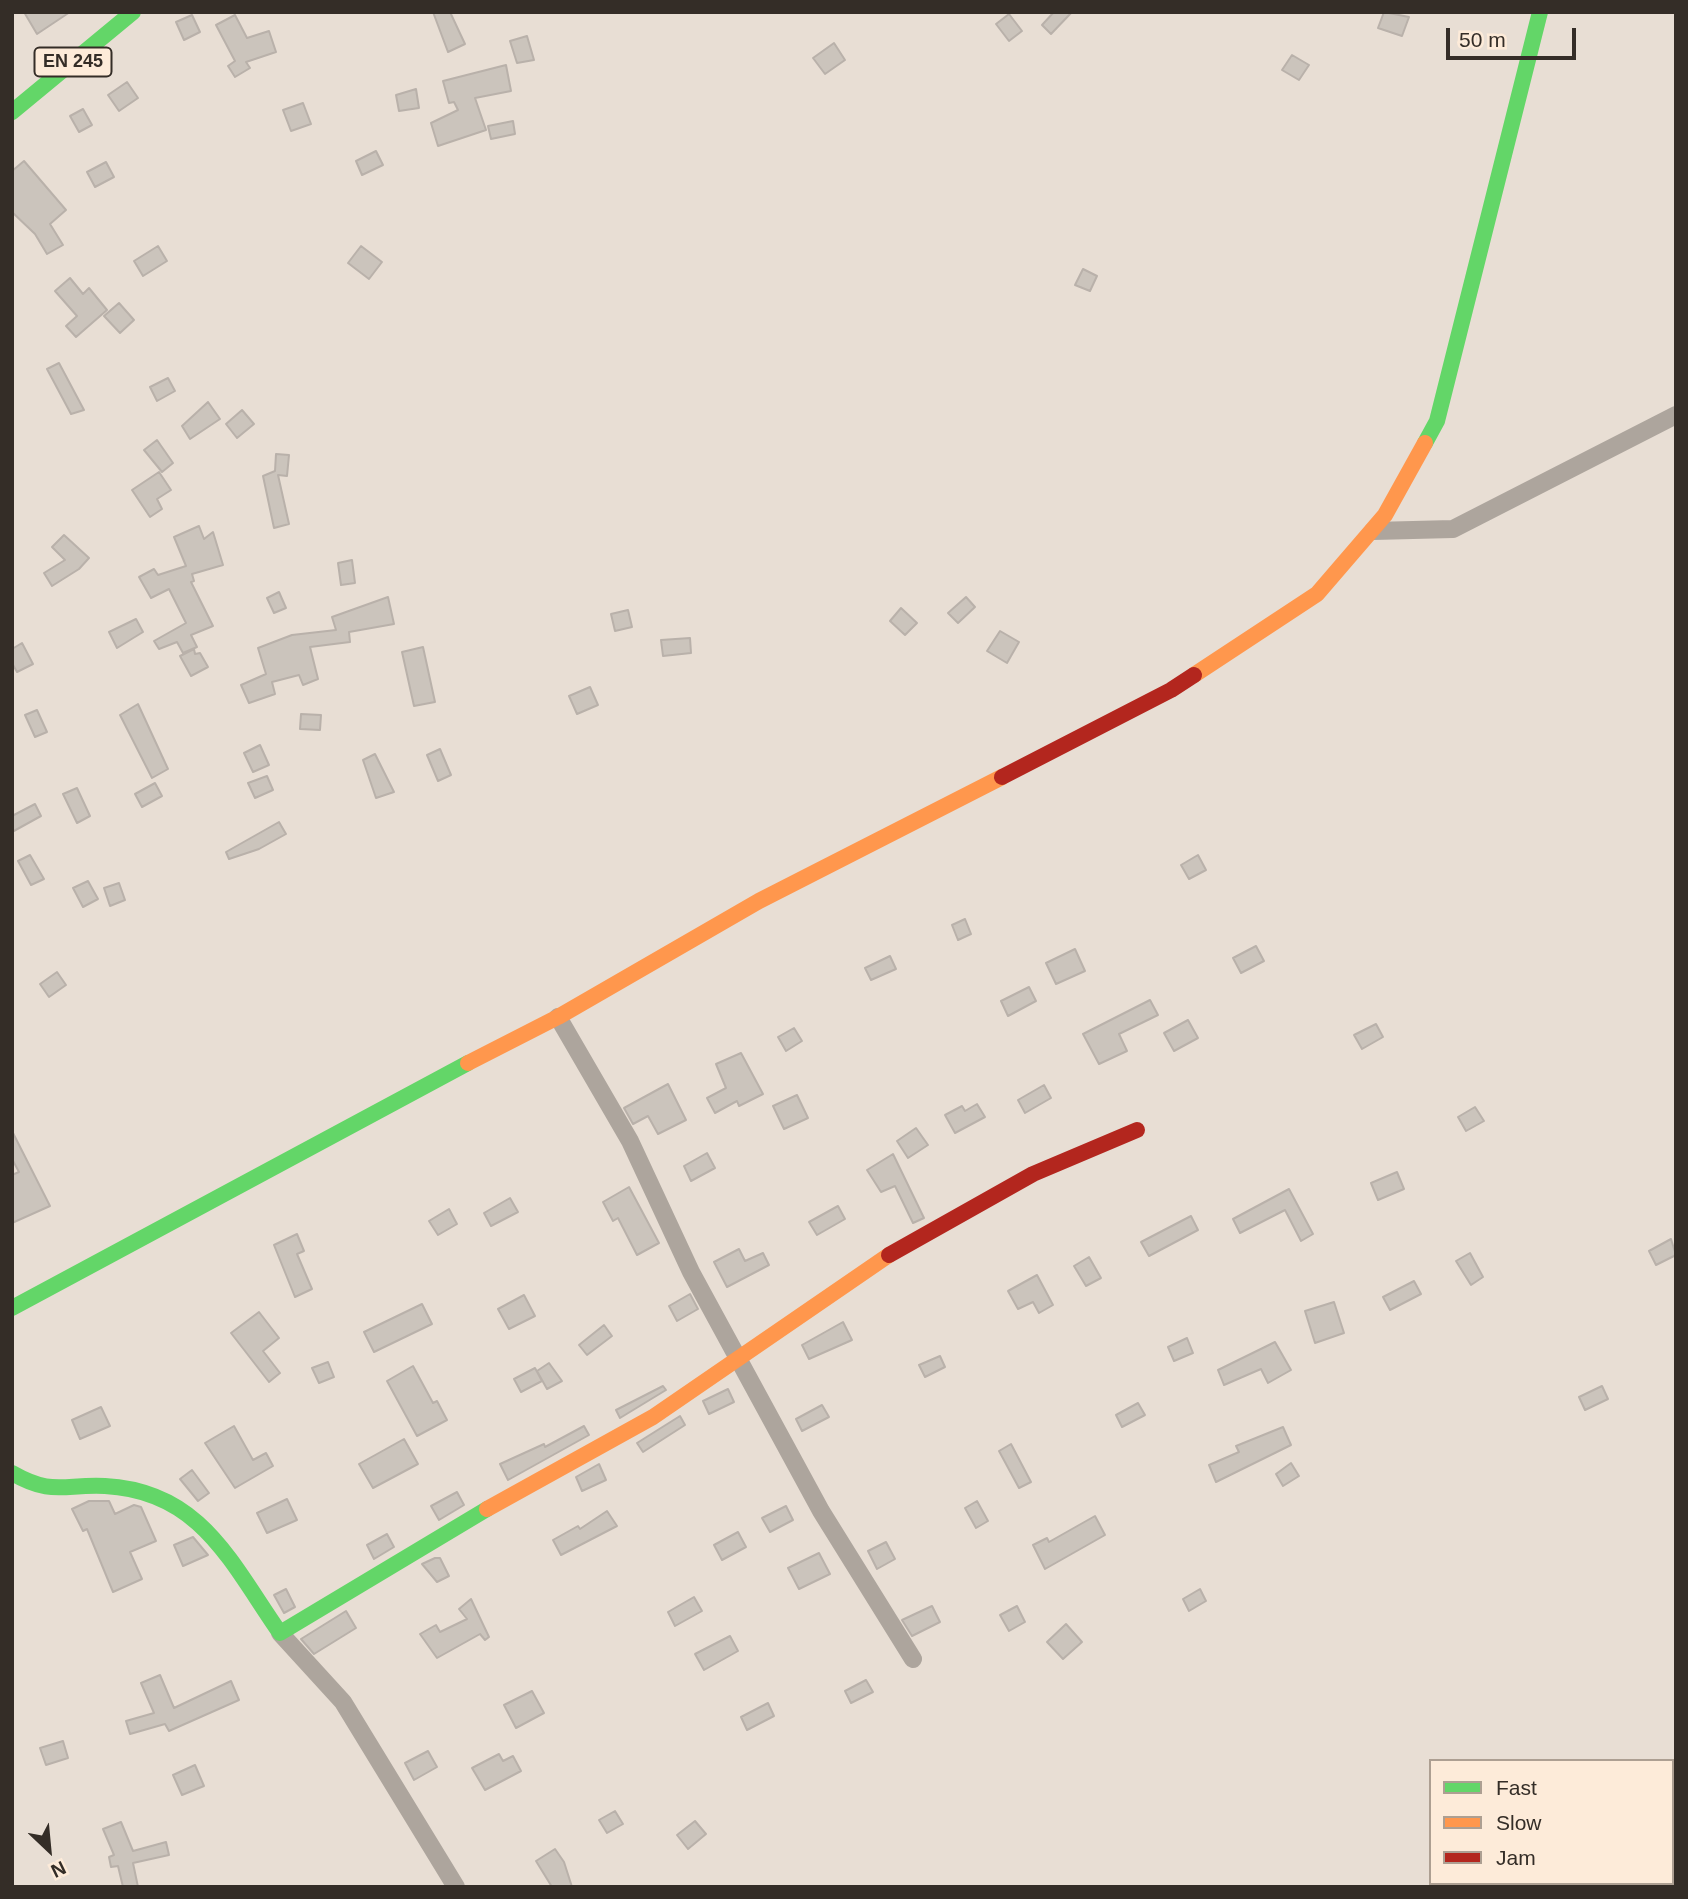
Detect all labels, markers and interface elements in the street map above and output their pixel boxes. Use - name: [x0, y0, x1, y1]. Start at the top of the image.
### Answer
- scale bar: [1450, 14, 1580, 58]
- text: 50 m: [1459, 28, 1506, 51]
- road number: EN 245: [34, 48, 112, 76]
- legend: [1429, 1759, 1674, 1885]
- text: Fast: [1496, 1776, 1537, 1799]
- text: Slow: [1496, 1811, 1542, 1834]
- north arrow: [14, 1815, 84, 1885]
- text: Jam: [1496, 1846, 1536, 1869]
- text: N: [48, 1857, 69, 1882]

